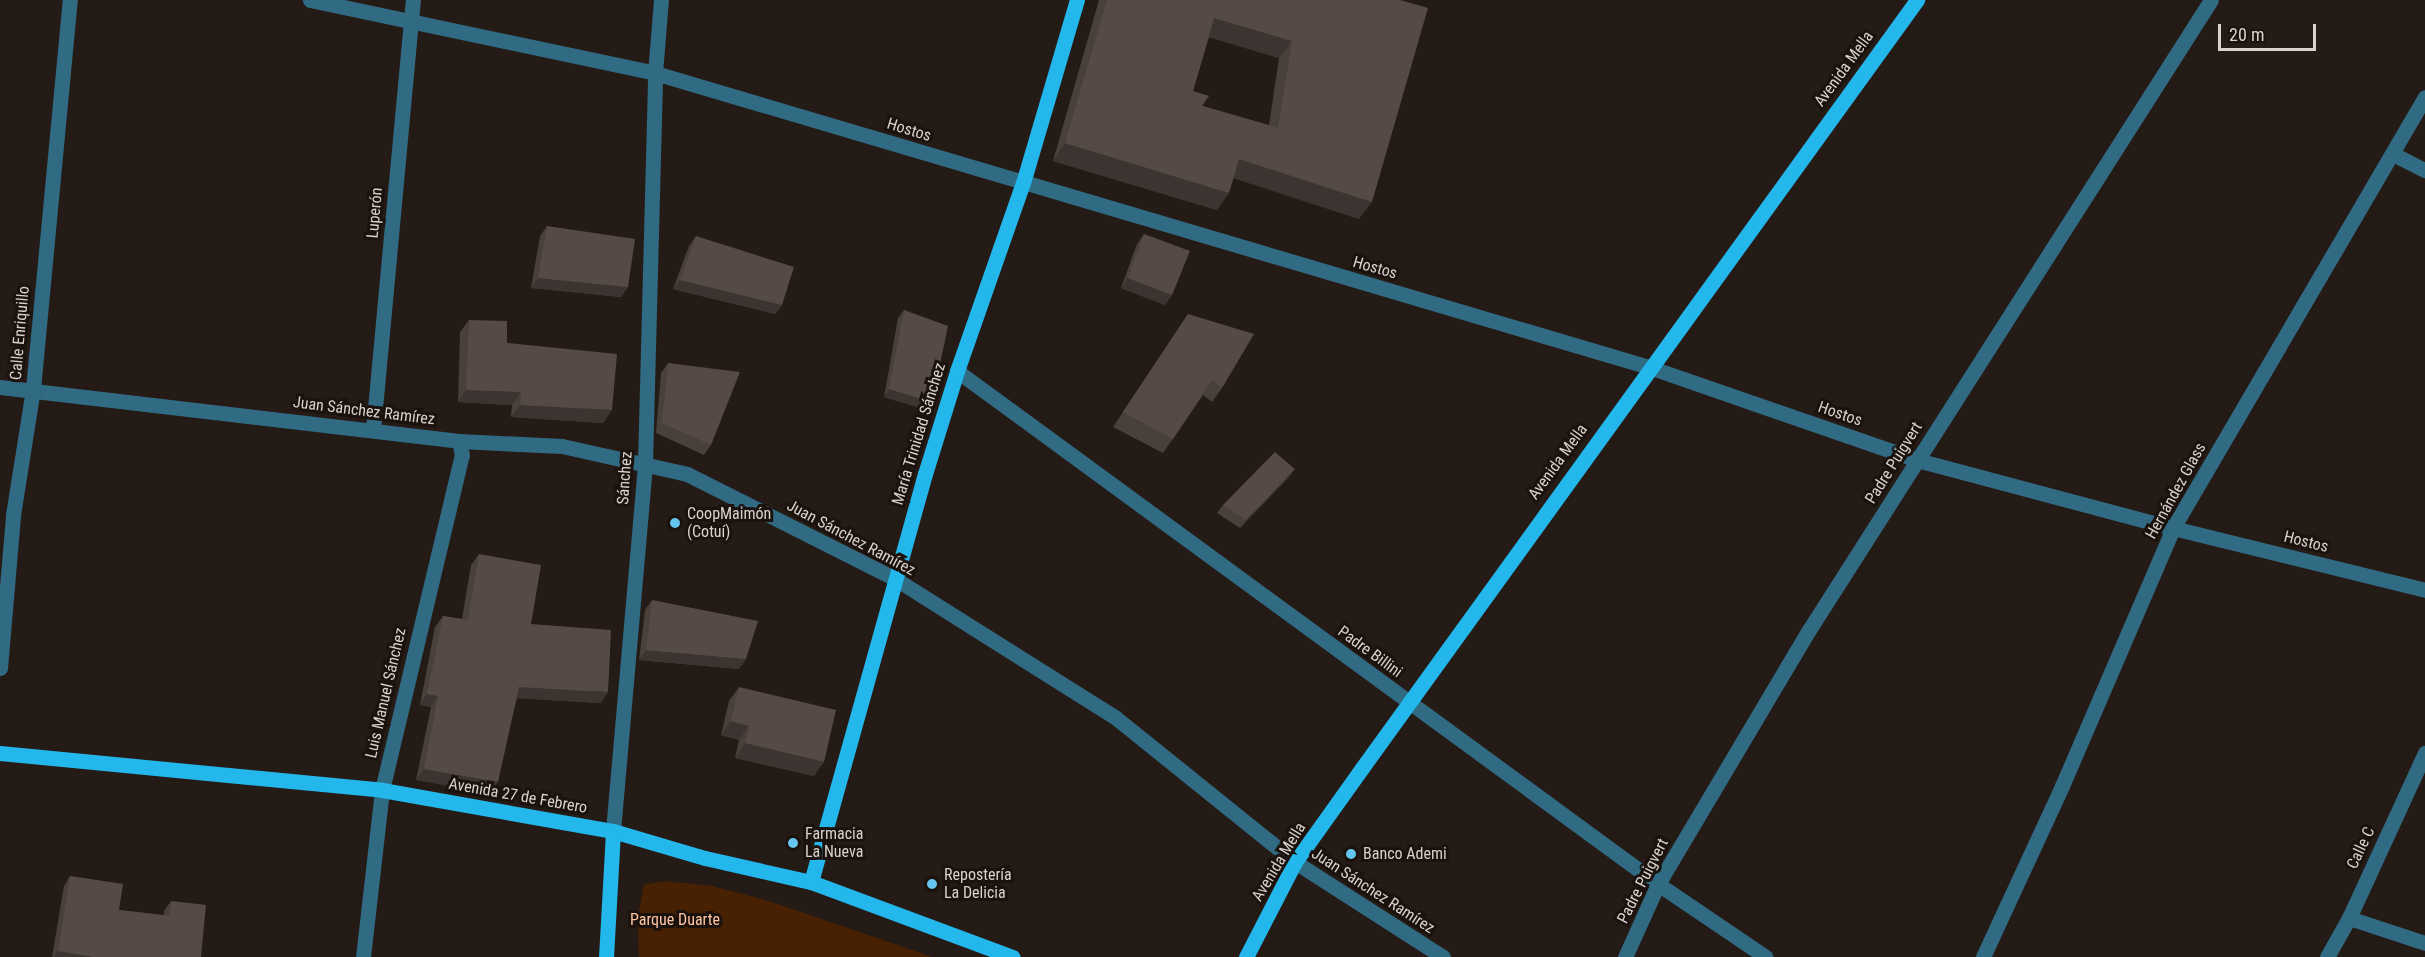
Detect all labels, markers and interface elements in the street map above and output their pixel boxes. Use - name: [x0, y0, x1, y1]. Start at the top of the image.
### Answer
- scale bar: [2221, 12, 2318, 50]
- text: 20 m: [2229, 24, 2264, 45]
- street label: Avenida Mella: [1810, 28, 1878, 110]
- street label: Hostos: [885, 114, 933, 146]
- street label: Luperón: [363, 187, 387, 239]
- street label: Hostos: [1351, 253, 1399, 283]
- street label: Calle Enriquillo: [6, 285, 34, 381]
- street label: María Trinidad Sánchez: [888, 360, 950, 508]
- street label: Juan Sánchez Ramírez: [292, 393, 436, 429]
- street label: Hostos: [1816, 398, 1864, 430]
- street label: Padre Puigvert: [1861, 419, 1927, 507]
- street label: Avenida Mella: [1524, 421, 1592, 503]
- street label: Hernández Glass: [2142, 440, 2210, 542]
- street label: Sánchez: [614, 451, 636, 505]
- street label: Juan Sánchez Ramírez: [783, 496, 919, 580]
- place label: CoopMaimón (Cotuí): [687, 504, 771, 542]
- marker: CoopMaimón (Cotuí): [668, 516, 682, 530]
- street label: Hostos: [2282, 527, 2330, 557]
- street label: Padre Billini: [1334, 622, 1406, 682]
- street label: Luis Manuel Sánchez: [362, 626, 410, 760]
- street label: Avenida 27 de Febrero: [447, 774, 589, 818]
- street label: Avenida Mella: [1248, 819, 1310, 905]
- place label: Farmacia La Nueva: [805, 824, 863, 862]
- street label: Calle C: [2343, 824, 2379, 872]
- street label: Padre Puigvert: [1613, 835, 1673, 927]
- marker: Farmacia La Nueva: [786, 836, 800, 850]
- street label: Juan Sánchez Ramírez: [1308, 844, 1438, 938]
- place label: Banco Ademi: [1363, 844, 1447, 864]
- marker: Banco Ademi: [1344, 847, 1358, 861]
- place label: Repostería La Delicia: [944, 865, 1012, 903]
- marker: Repostería La Delicia: [925, 877, 939, 891]
- park label: Parque Duarte: [630, 910, 720, 930]

